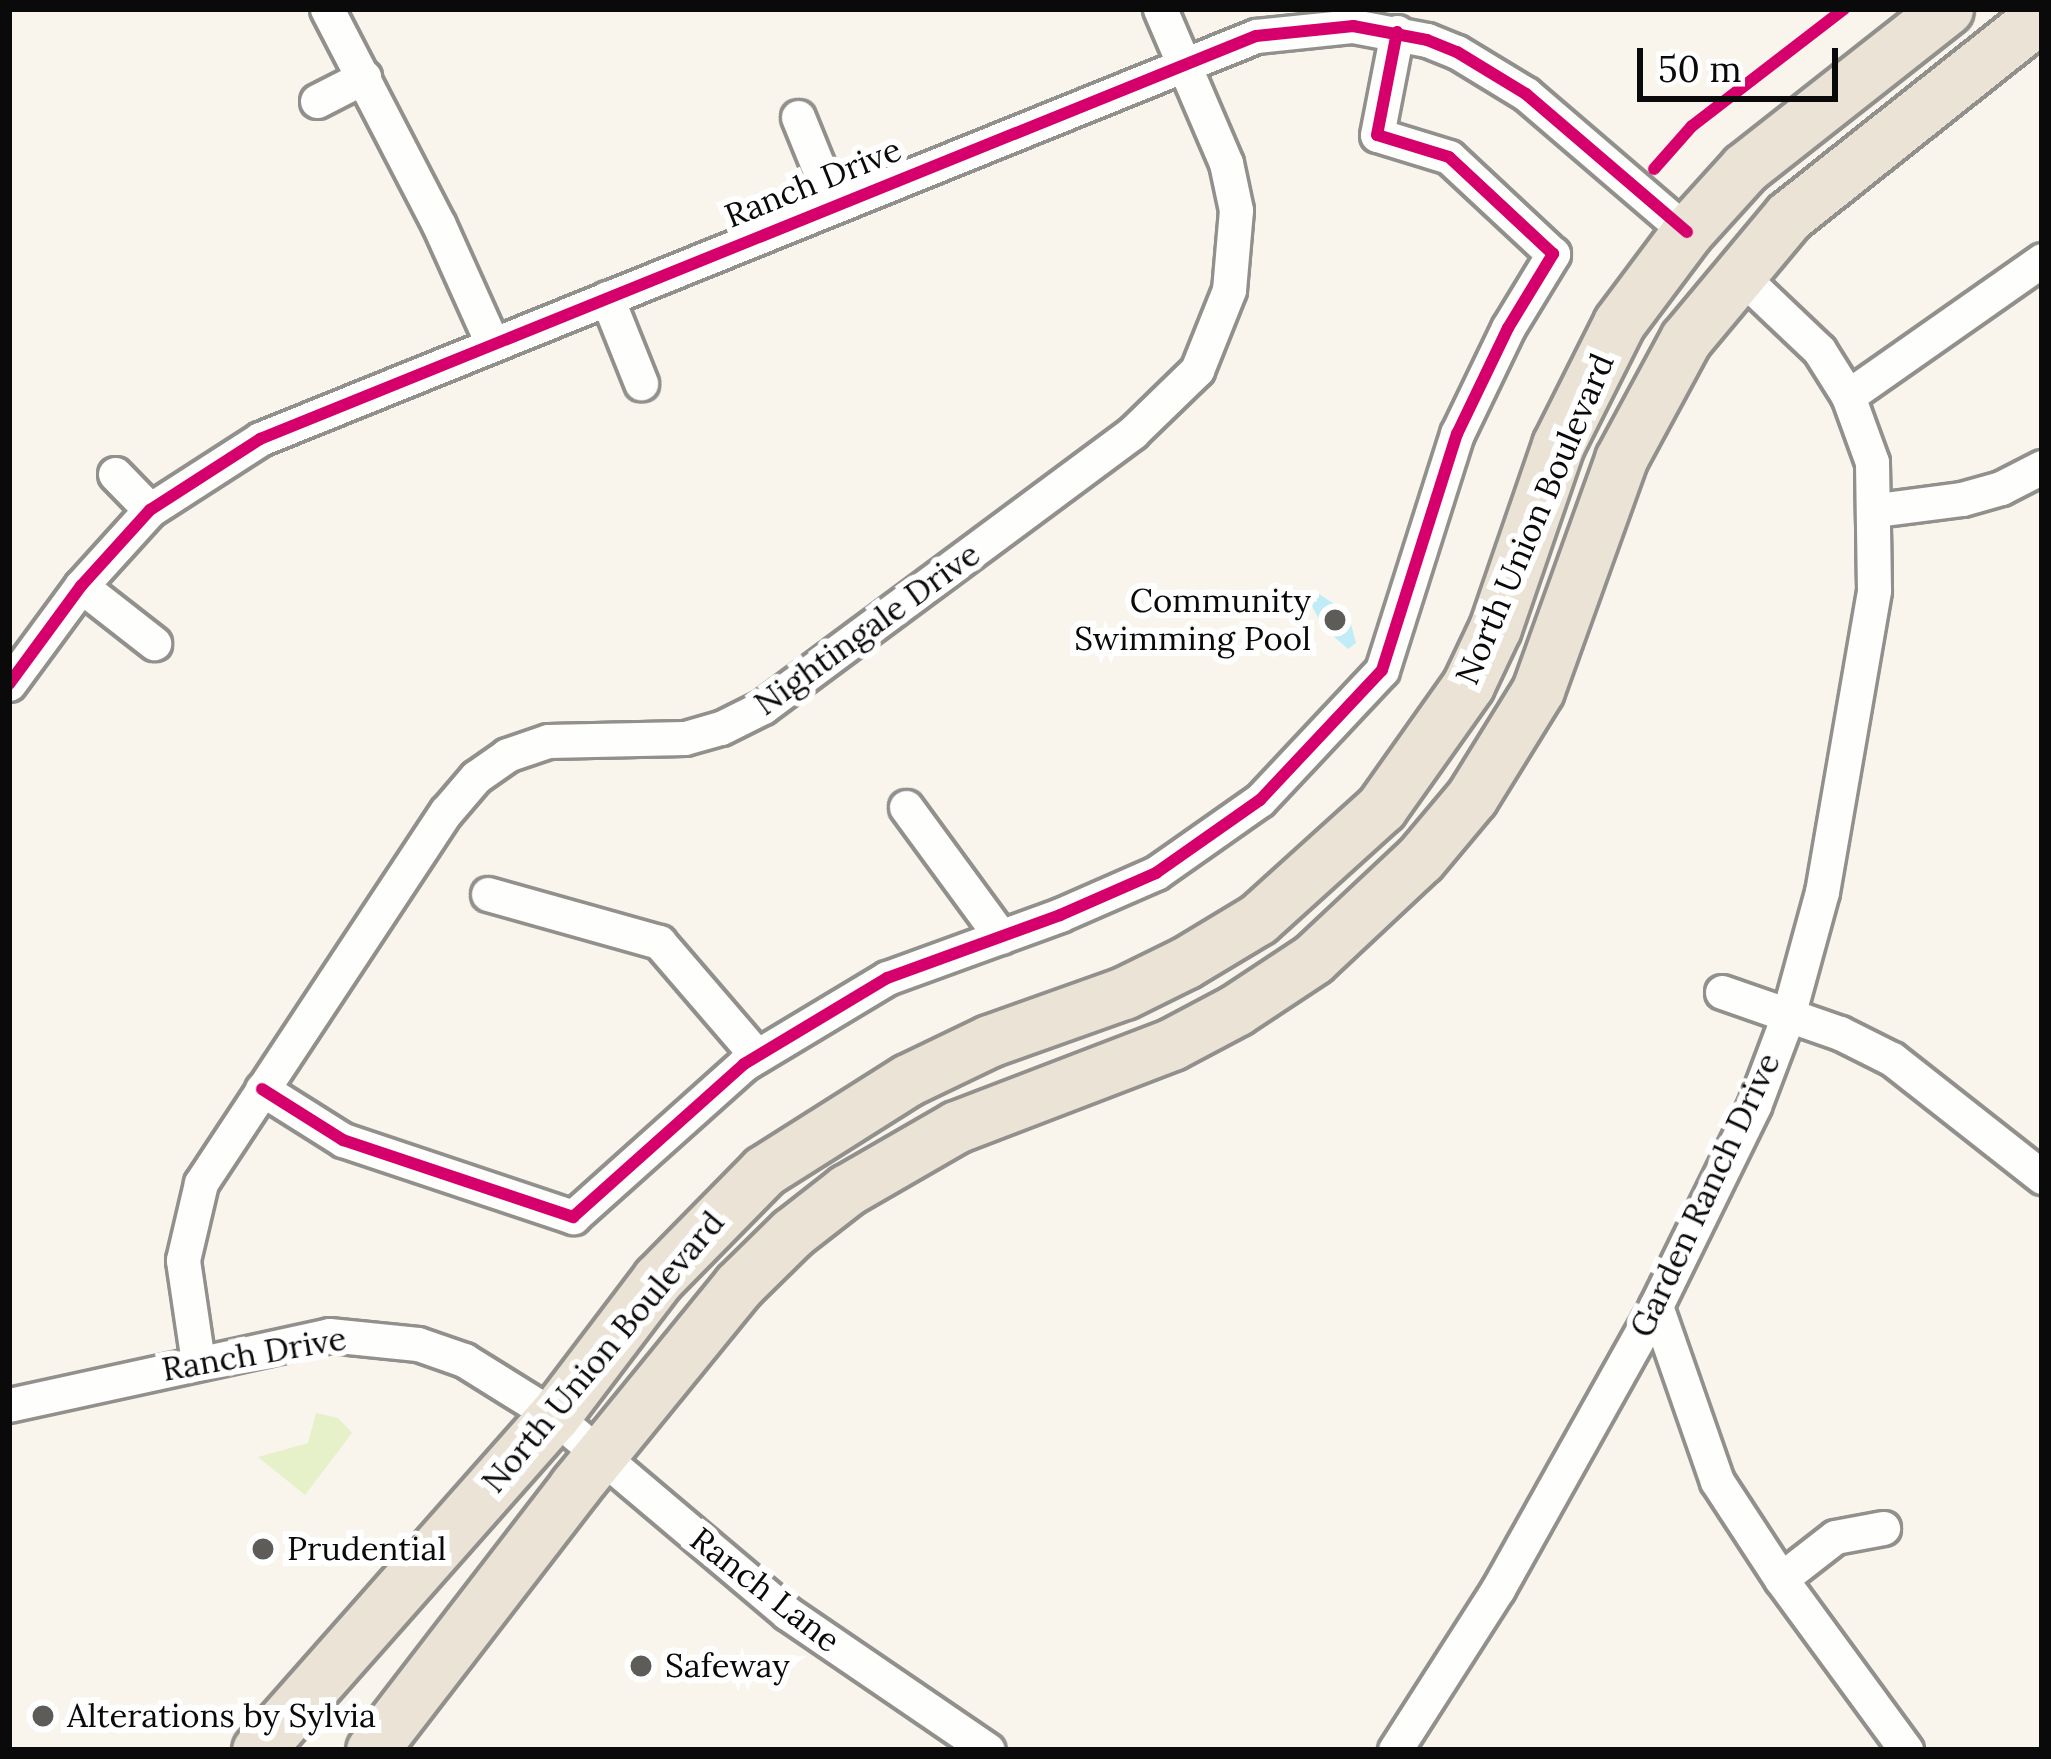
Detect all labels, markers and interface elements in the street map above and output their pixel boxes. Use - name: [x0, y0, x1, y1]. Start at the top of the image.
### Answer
- scale bar: [1643, 24, 1844, 98]
- text: 50 m: [1658, 46, 1742, 92]
- street label: Ranch Drive: [719, 130, 907, 236]
- street label: North Union Boulevard: [1447, 348, 1623, 690]
- street label: Nightingale Drive: [747, 534, 987, 724]
- place label: Community Swimming Pool: [1074, 581, 1311, 659]
- marker: Community Swimming Pool: [1322, 607, 1348, 633]
- street label: Garden Ranch Drive: [1622, 1047, 1788, 1343]
- street label: North Union Boulevard: [474, 1203, 732, 1501]
- street label: Ranch Drive: [159, 1318, 349, 1390]
- street label: Ranch Lane: [682, 1519, 848, 1661]
- place label: Prudential: [287, 1529, 446, 1569]
- marker: Prudential: [250, 1536, 276, 1562]
- place label: Safeway: [665, 1646, 790, 1686]
- marker: Safeway: [628, 1653, 654, 1679]
- place label: Alterations by Sylvia: [67, 1696, 376, 1736]
- marker: Alterations by Sylvia: [30, 1703, 56, 1729]

